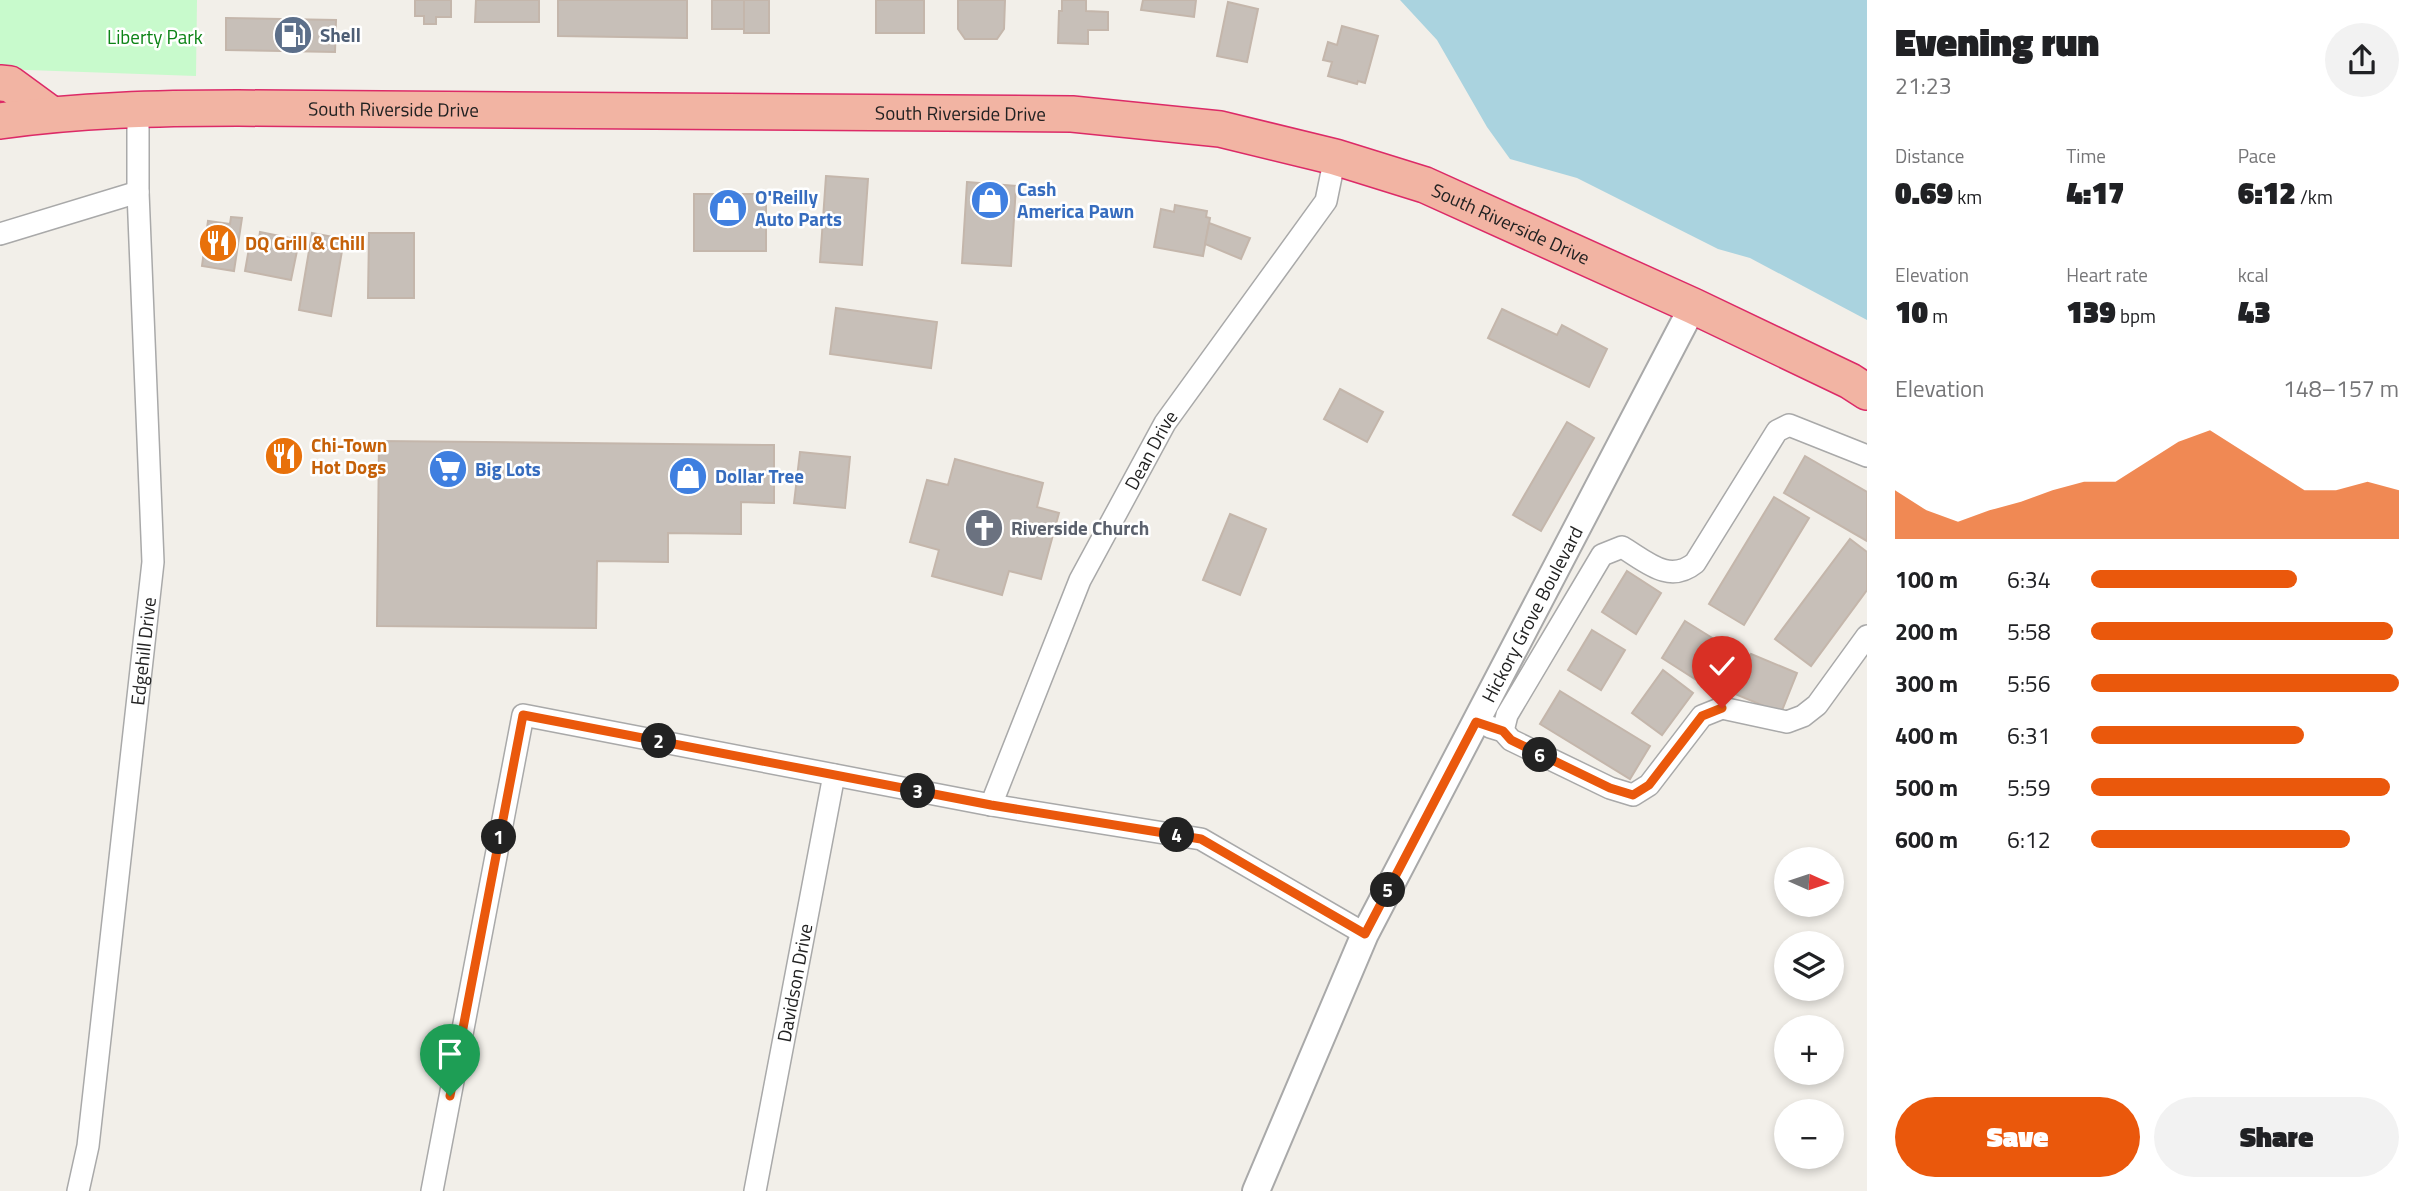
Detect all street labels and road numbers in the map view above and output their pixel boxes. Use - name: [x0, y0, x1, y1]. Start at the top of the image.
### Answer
- street label: South Riverside Drive: [308, 94, 479, 124]
- street label: South Riverside Drive: [875, 98, 1046, 128]
- street label: South Riverside Drive: [1427, 175, 1595, 272]
- street label: Dean Drive: [1116, 404, 1184, 495]
- street label: Hickory Grove Boulevard: [1473, 521, 1590, 707]
- street label: Edgehill Drive: [122, 595, 163, 707]
- street label: Davidson Drive: [769, 921, 819, 1044]

